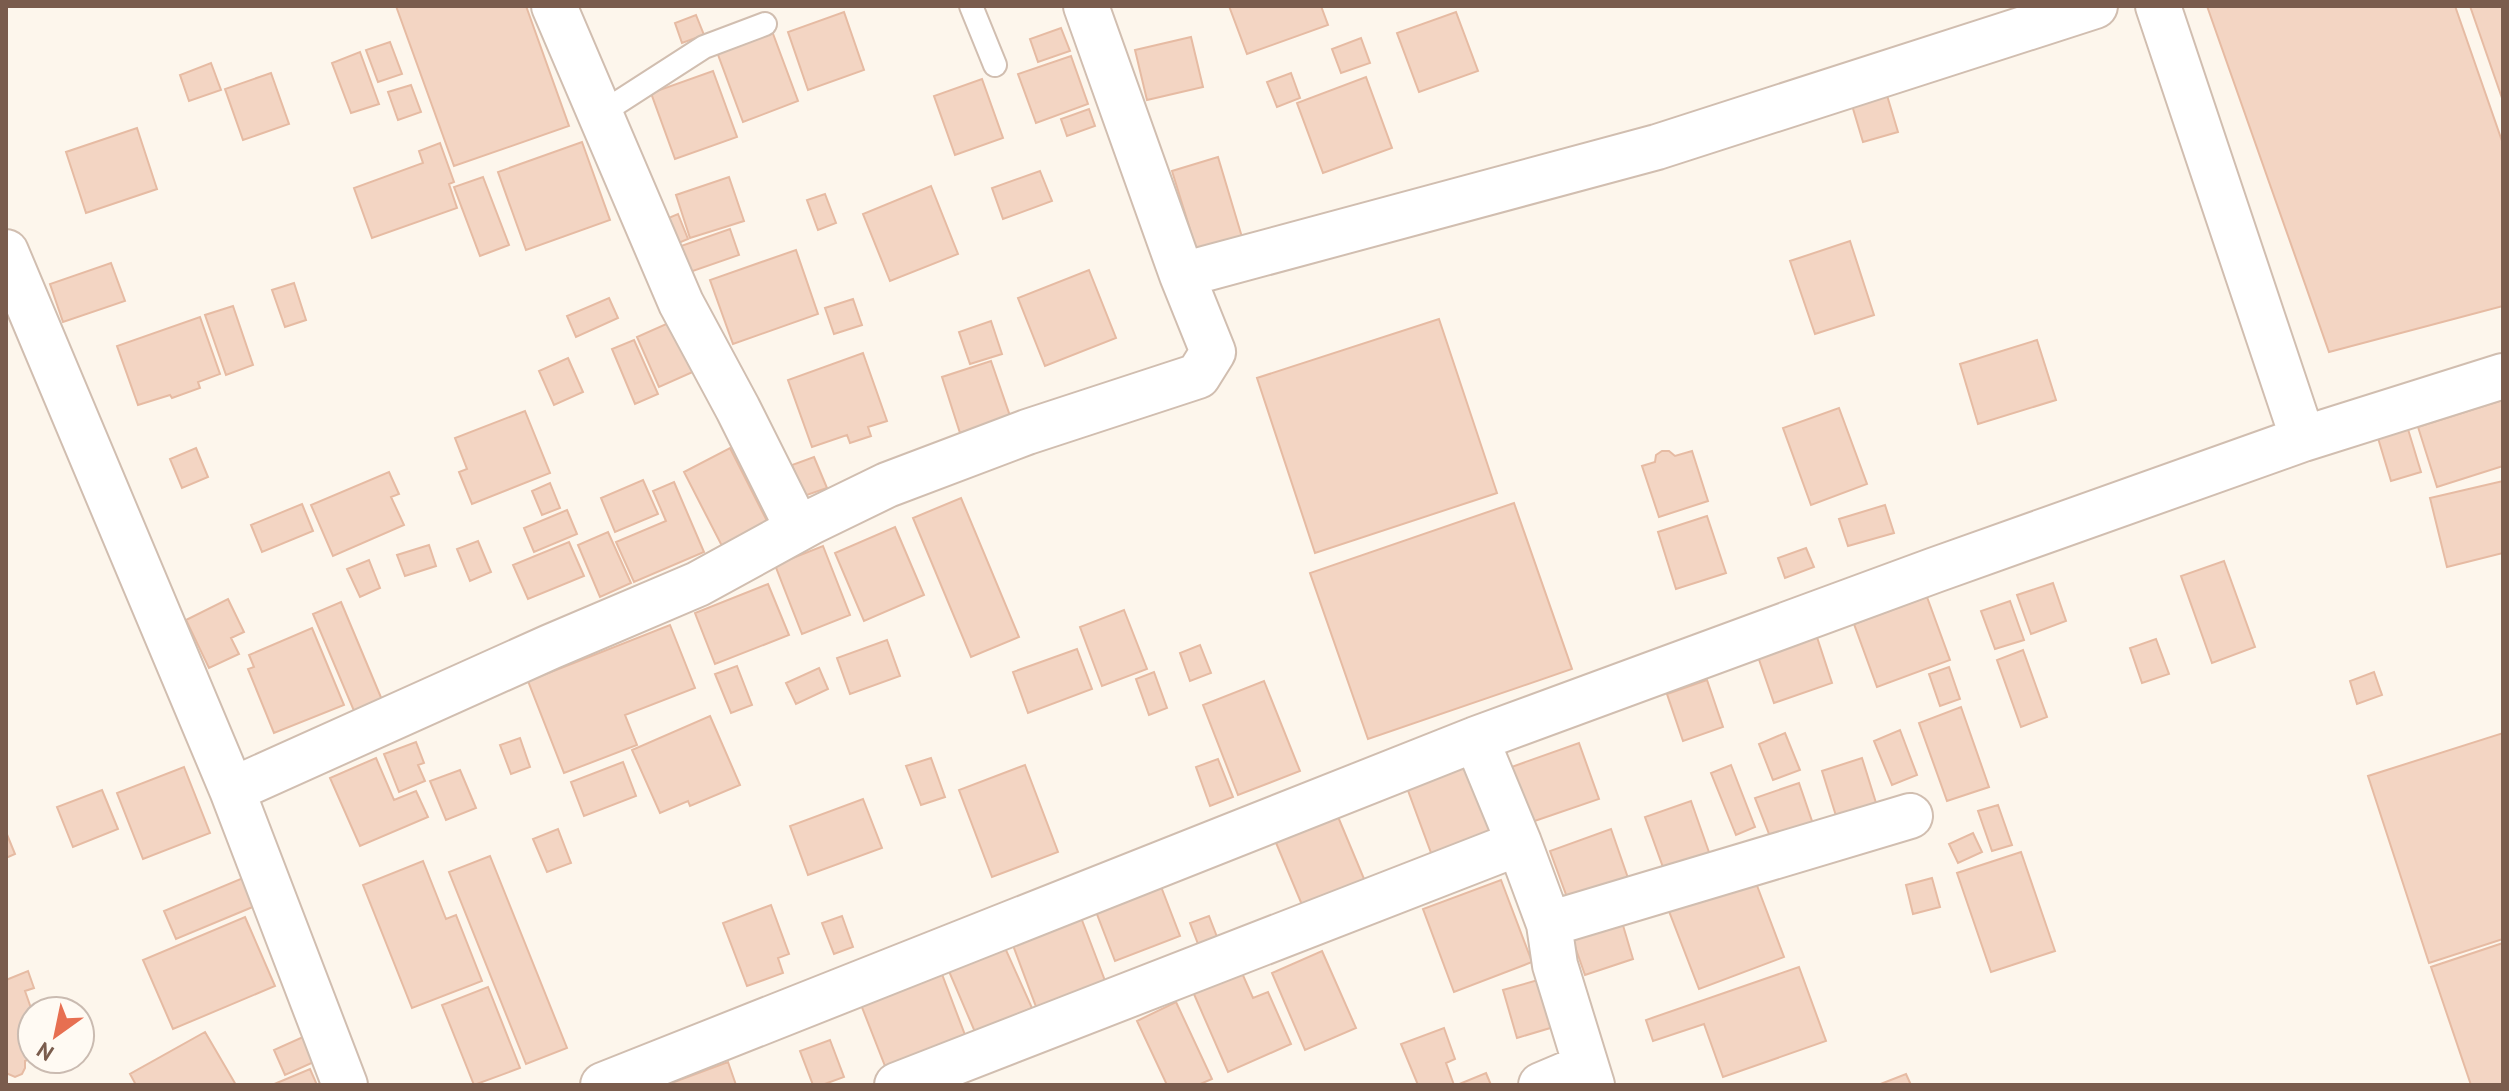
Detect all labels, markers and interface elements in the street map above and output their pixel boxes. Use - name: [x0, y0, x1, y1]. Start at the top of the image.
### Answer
- north arrow: [16, 995, 96, 1075]
- text: N: [31, 1036, 59, 1067]

